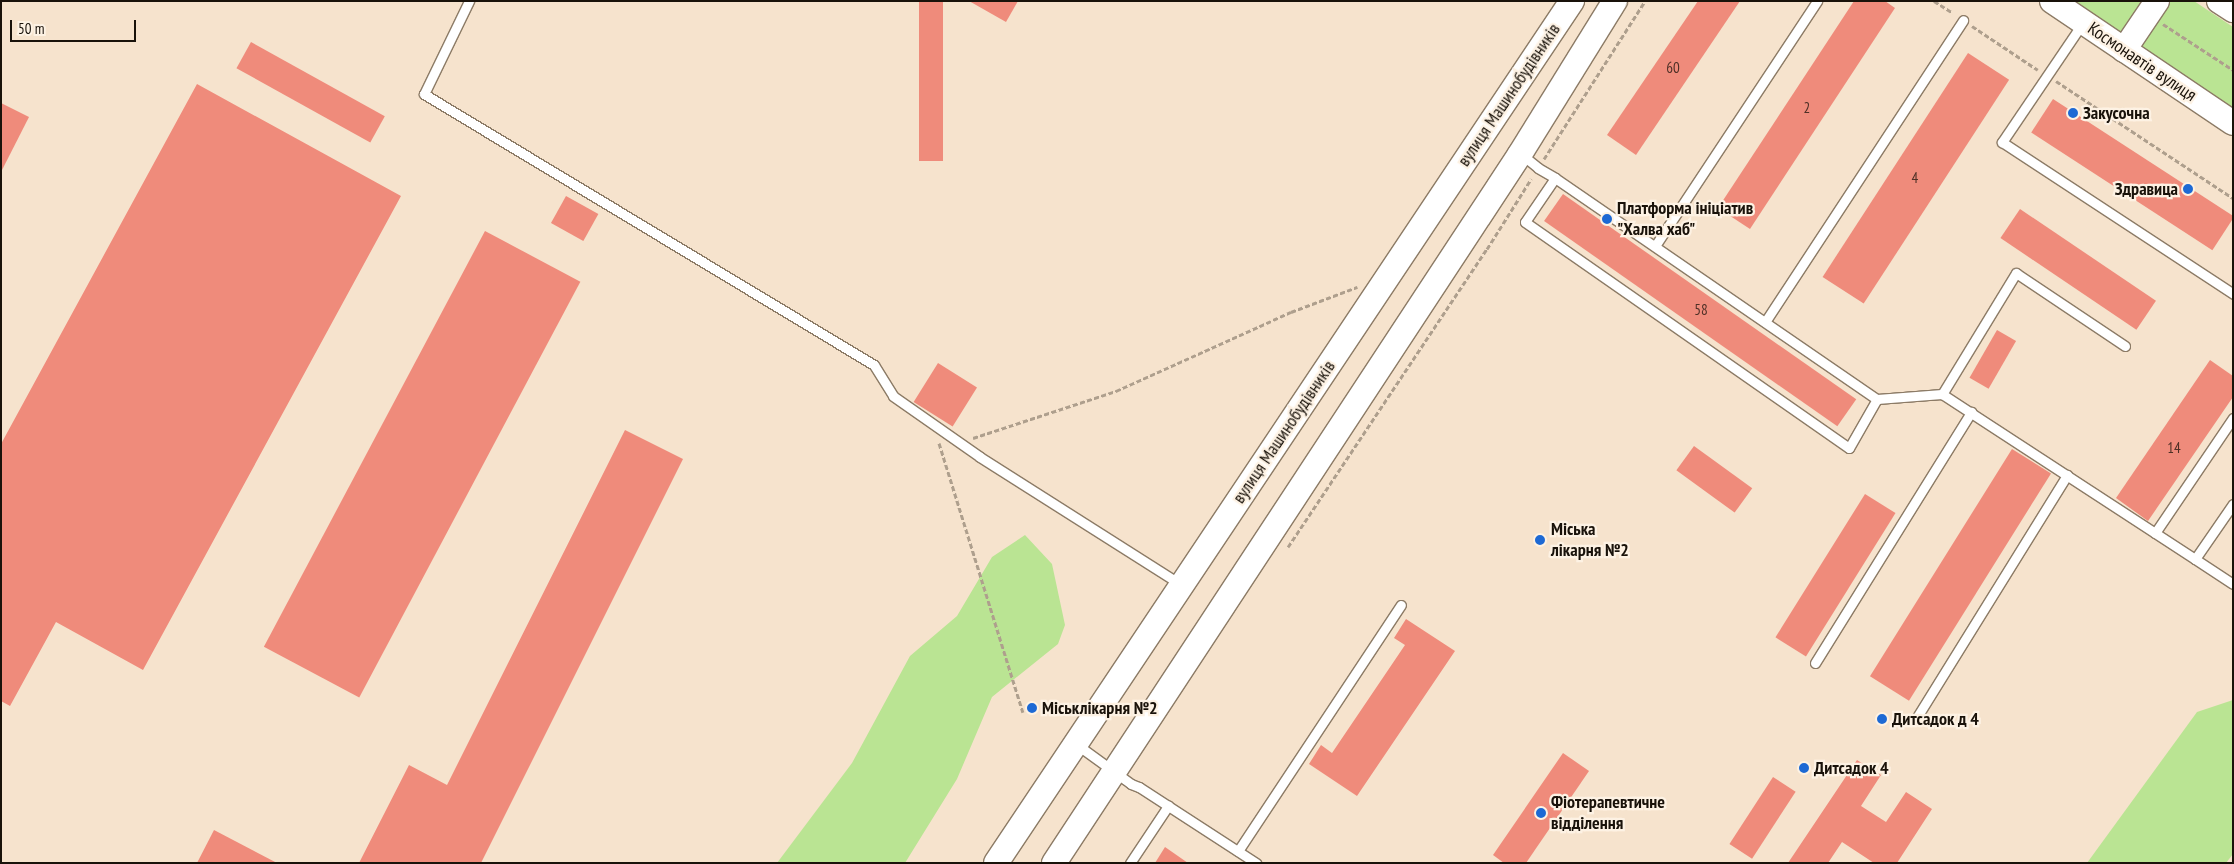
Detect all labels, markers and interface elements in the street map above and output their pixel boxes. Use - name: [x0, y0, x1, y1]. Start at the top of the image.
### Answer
- scale bar: [12, 10, 139, 42]
- street label: Космонавтів вулиця: [2084, 18, 2200, 106]
- text: 50 m: [18, 19, 44, 38]
- street label: вулиця Машинобудівників: [1453, 19, 1565, 171]
- house number: 60: [1666, 59, 1680, 77]
- house number: 2: [1804, 99, 1810, 117]
- place label: Закусочна: [2083, 102, 2150, 124]
- marker: Закусочна: [2067, 107, 2079, 119]
- house number: 4: [1912, 169, 1918, 187]
- place label: Здравица: [2115, 178, 2178, 200]
- marker: Здравица: [2182, 183, 2194, 195]
- place label: Платформа ініціатив "Халва хаб": [1617, 198, 1753, 240]
- marker: Платформа ініціатив "Халва хаб": [1601, 213, 1613, 225]
- house number: 58: [1694, 301, 1708, 319]
- street label: вулиця Машинобудівників: [1228, 356, 1340, 508]
- house number: 14: [2167, 439, 2181, 457]
- place label: Міська лікарня №2: [1551, 519, 1629, 562]
- marker: Міська лікарня №2: [1533, 533, 1547, 547]
- place label: Міськлікарня №2: [1042, 697, 1158, 719]
- marker: Міськлікарня №2: [1026, 702, 1038, 714]
- place label: Дитсадок д 4: [1892, 708, 1979, 730]
- marker: Дитсадок д 4: [1876, 713, 1888, 725]
- place label: Дитсадок 4: [1814, 757, 1889, 779]
- marker: Дитсадок 4: [1798, 762, 1810, 774]
- place label: Фіотерапевтичне відділення: [1551, 792, 1665, 834]
- marker: Фіотерапевтичне відділення: [1535, 807, 1547, 819]

